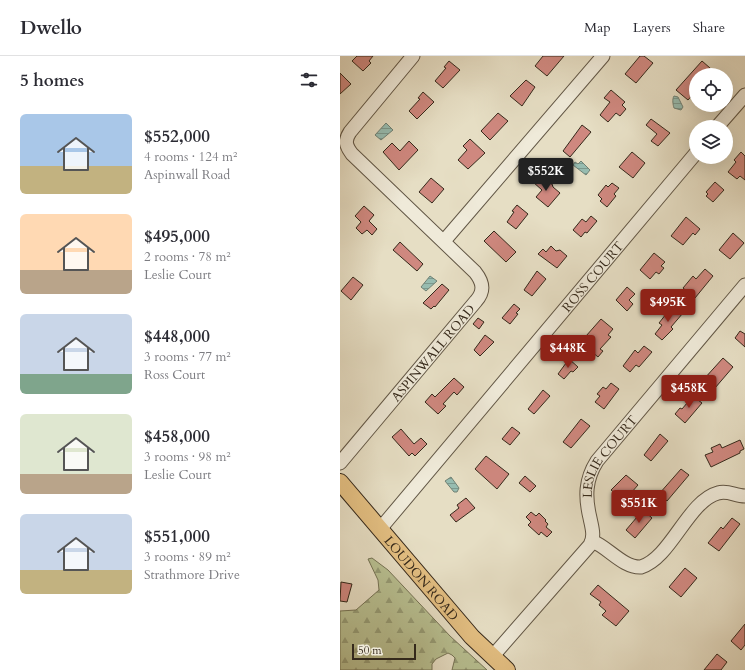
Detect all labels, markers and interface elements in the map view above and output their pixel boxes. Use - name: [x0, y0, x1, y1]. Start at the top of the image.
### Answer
- text: Dwello: [20, 15, 82, 41]
- text: Map: [584, 18, 611, 37]
- text: Layers: [633, 18, 671, 37]
- text: Share: [693, 18, 725, 37]
- map controls: [689, 68, 733, 164]
- button: locate: [689, 68, 733, 112]
- text: 5 homes: [20, 69, 84, 92]
- icon: filters: [298, 69, 320, 91]
- button: layers: [689, 120, 733, 164]
- text: $552,000: [144, 125, 210, 148]
- icon: home: [52, 130, 100, 178]
- text: 4 rooms · 124 m²: [144, 148, 237, 166]
- pin: $552K: [518, 158, 574, 192]
- text: $552K: [527, 162, 565, 180]
- text: Aspinwall Road: [144, 166, 230, 184]
- text: $495,000: [144, 225, 210, 248]
- icon: home: [52, 230, 100, 278]
- street label: ROSS COURT: [558, 238, 628, 316]
- text: 2 rooms · 78 m²: [144, 248, 231, 266]
- text: Leslie Court: [144, 266, 211, 284]
- pin: $495K: [640, 289, 696, 323]
- text: $495K: [649, 293, 687, 311]
- street label: ASPINWALL ROAD: [387, 301, 479, 406]
- text: $448,000: [144, 325, 210, 348]
- icon: home: [52, 330, 100, 378]
- pin: $448K: [540, 335, 596, 369]
- text: $448K: [549, 339, 587, 357]
- text: 3 rooms · 77 m²: [144, 348, 231, 366]
- text: Ross Court: [144, 366, 205, 384]
- pin: $458K: [661, 375, 717, 409]
- text: $458K: [670, 379, 708, 397]
- street label: LESLIE COURT: [579, 411, 642, 498]
- text: $458,000: [144, 425, 210, 448]
- icon: home: [52, 430, 100, 478]
- text: 3 rooms · 98 m²: [144, 448, 231, 466]
- text: Leslie Court: [144, 466, 211, 484]
- pin: $551K: [611, 490, 667, 524]
- text: $551K: [620, 494, 658, 512]
- text: $551,000: [144, 525, 210, 548]
- icon: home: [52, 530, 100, 578]
- street label: LOUDON ROAD: [380, 532, 462, 625]
- text: 3 rooms · 89 m²: [144, 548, 231, 566]
- text: Strathmore Drive: [144, 566, 240, 584]
- scale bar: [352, 642, 416, 661]
- text: 50 m: [358, 643, 382, 658]

